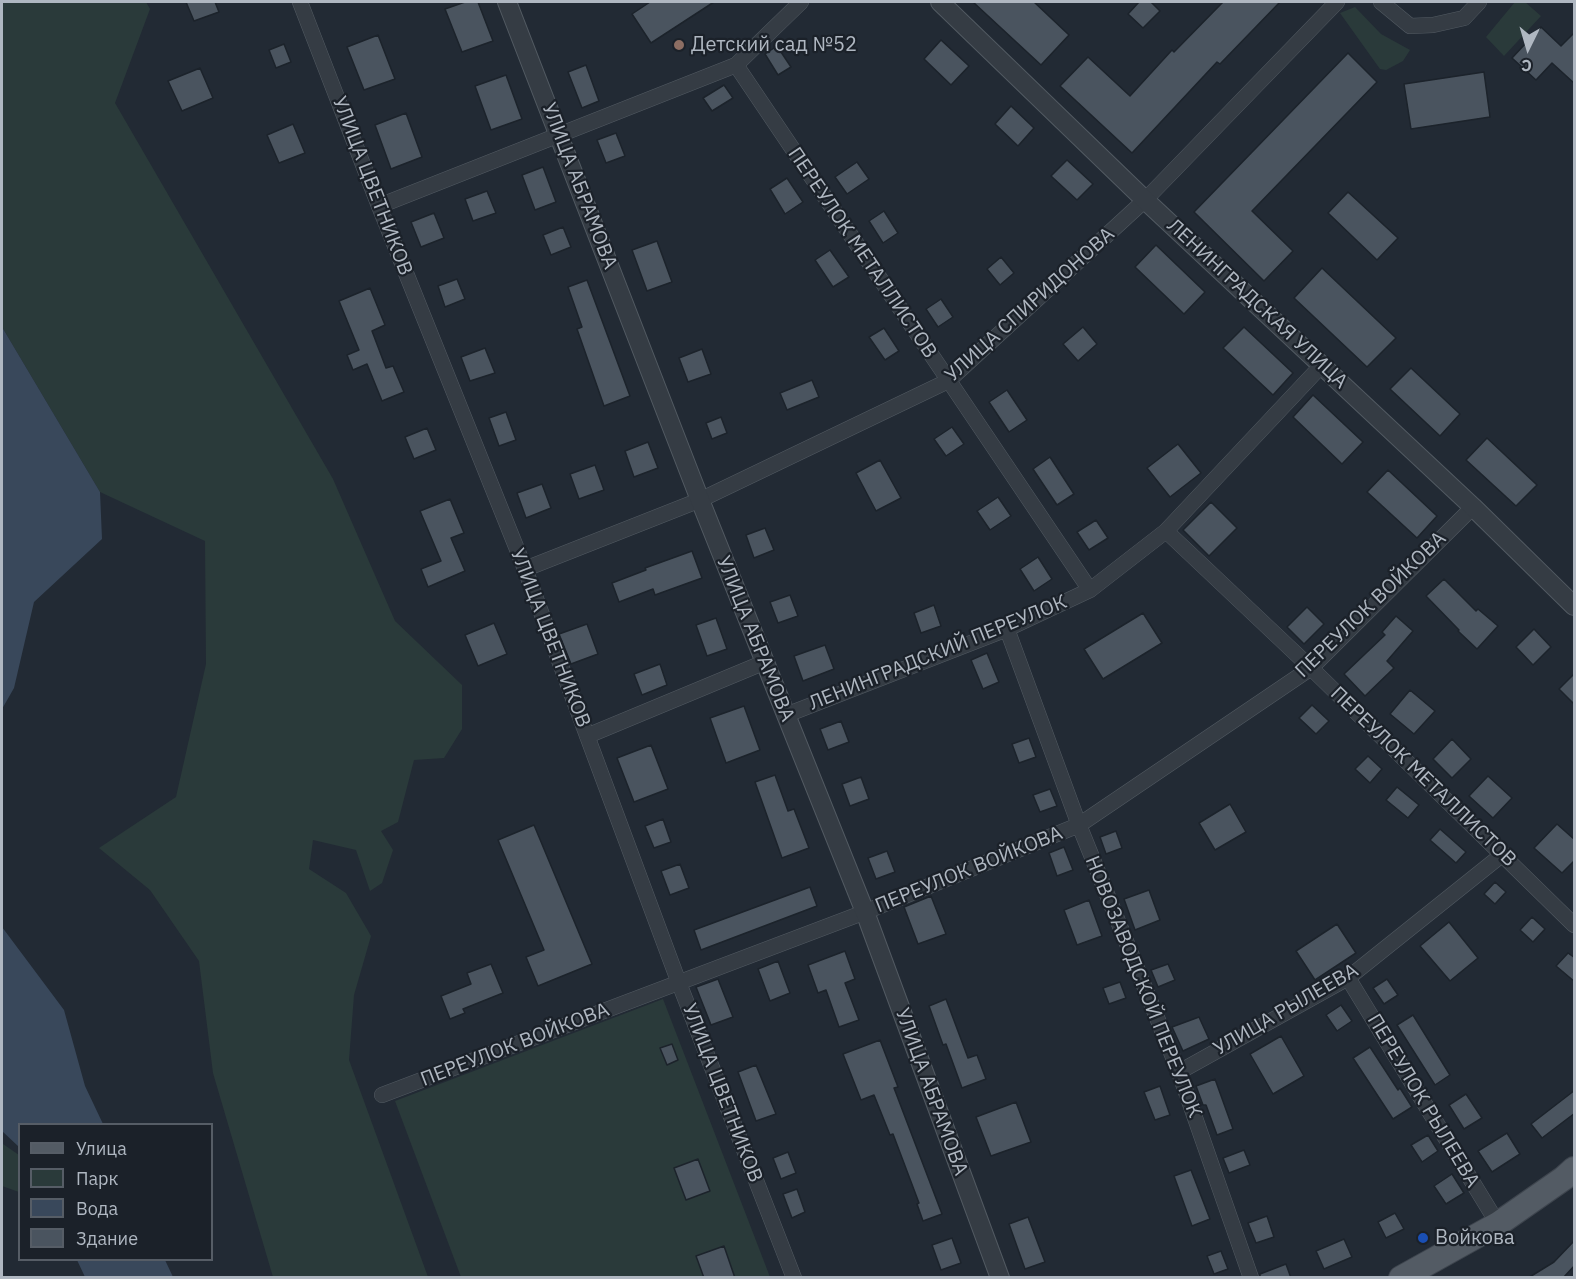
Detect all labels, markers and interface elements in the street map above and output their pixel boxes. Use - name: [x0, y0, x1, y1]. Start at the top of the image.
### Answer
- north arrow: [1498, 18, 1558, 78]
- place label: Детский сад №52: [691, 33, 857, 57]
- marker: Детский сад №52: [672, 38, 686, 52]
- text: С: [1520, 56, 1533, 76]
- street label: УЛИЦА ЦВЕТНИКОВ: [327, 93, 417, 279]
- street label: УЛИЦА АБРАМОВА: [536, 99, 622, 273]
- street label: ПЕРЕУЛОК МЕТАЛЛИСТОВ: [782, 143, 942, 363]
- street label: ЛЕНИНГРАДСКАЯ УЛИЦА: [1162, 214, 1352, 394]
- street label: УЛИЦА СПИРИДОНОВА: [940, 223, 1120, 387]
- street label: ПЕРЕУЛОК ВОЙКОВА: [1291, 527, 1451, 683]
- street label: УЛИЦА ЦВЕТНИКОВ: [505, 545, 595, 731]
- street label: УЛИЦА АБРАМОВА: [711, 553, 799, 725]
- street label: ЛЕНИНГРАДСКИЙ ПЕРЕУЛОК: [805, 590, 1071, 716]
- street label: ПЕРЕУЛОК МЕТАЛЛИСТОВ: [1325, 682, 1521, 872]
- street label: ПЕРЕУЛОК ВОЙКОВА: [872, 821, 1066, 919]
- street label: НОВОЗАВОДСКОЙ ПЕРЕУЛОК: [1079, 853, 1207, 1121]
- street label: УЛИЦА РЫЛЕЕВА: [1209, 959, 1363, 1061]
- street label: ПЕРЕУЛОК ВОЙКОВА: [417, 998, 613, 1092]
- street label: УЛИЦА ЦВЕТНИКОВ: [677, 1000, 767, 1186]
- street label: УЛИЦА АБРАМОВА: [890, 1005, 972, 1179]
- street label: ПЕРЕУЛОК РЫЛЕЕВА: [1362, 1010, 1484, 1192]
- legend: [18, 1123, 213, 1261]
- text: Улица: [76, 1137, 127, 1160]
- text: Парк: [76, 1167, 118, 1190]
- text: Вода: [76, 1197, 118, 1220]
- place label: Войкова: [1435, 1226, 1515, 1250]
- text: Здание: [76, 1227, 138, 1250]
- marker: Войкова: [1416, 1231, 1430, 1245]

